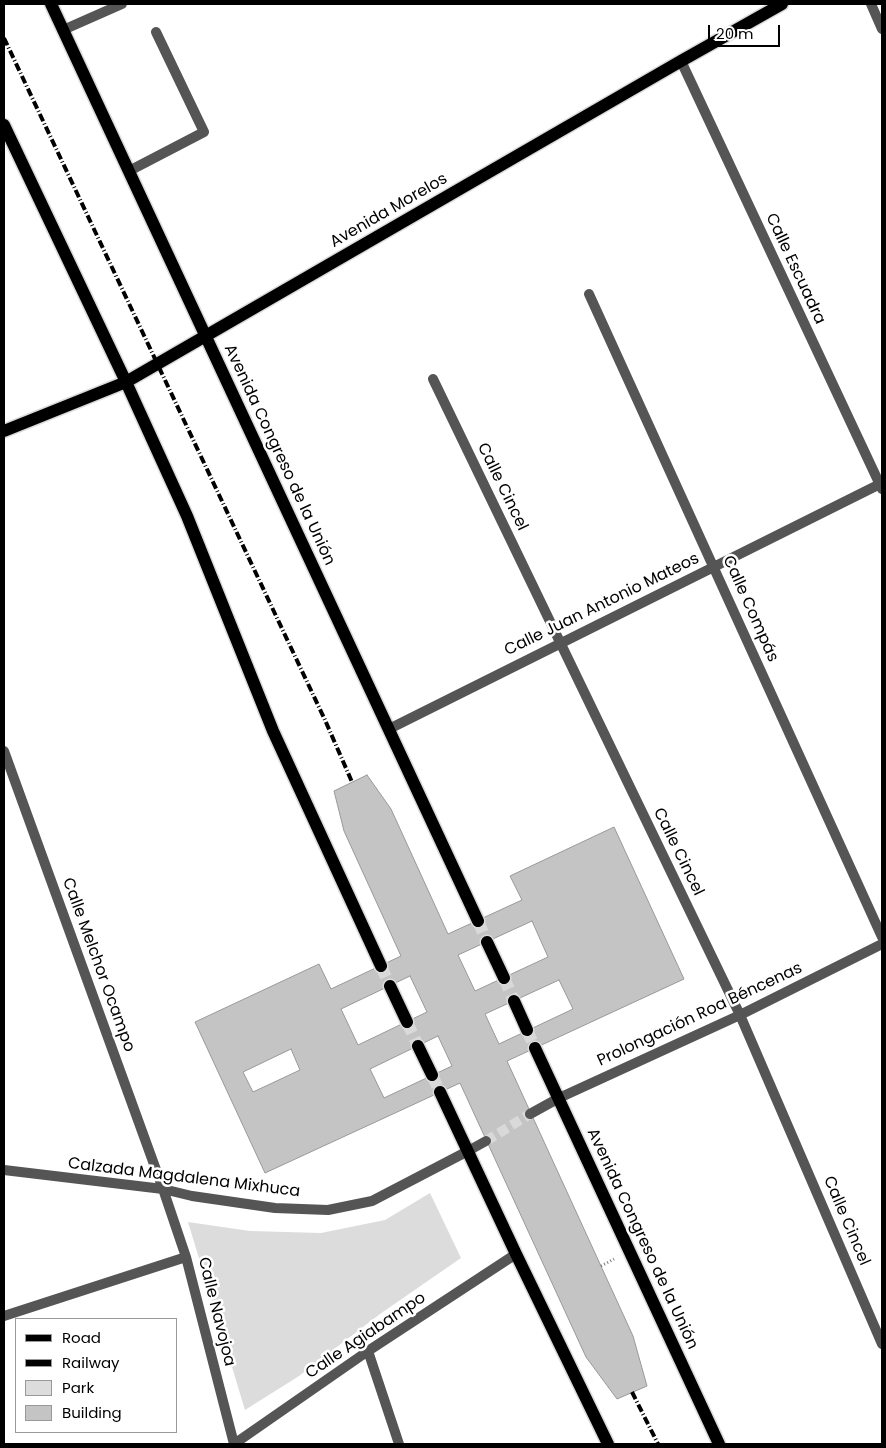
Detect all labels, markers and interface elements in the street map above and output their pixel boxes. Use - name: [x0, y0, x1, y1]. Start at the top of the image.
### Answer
- scale bar: [711, 15, 784, 47]
- text: 20 m: [716, 23, 754, 44]
- street label: Avenida Morelos: [327, 170, 451, 252]
- street label: Calle Escuadra: [761, 210, 829, 328]
- street label: Avenida Congreso de la Unión: [219, 341, 339, 569]
- street label: Calle Cincel: [472, 440, 532, 534]
- street label: Calle Juan Antonio Mateos: [502, 549, 702, 661]
- street label: Calle Compás: [718, 553, 782, 665]
- street label: Calle Cincel: [648, 805, 708, 899]
- street label: Calle Melchor Ocampo: [58, 875, 138, 1055]
- street label: Prolongación Roa Béncenas: [594, 959, 806, 1071]
- street label: Avenida Congreso de la Unión: [582, 1125, 702, 1353]
- street label: Calzada Magdalena Mixhuca: [67, 1154, 301, 1202]
- street label: Calle Cincel: [819, 1173, 873, 1269]
- street label: Calle Navojoa: [193, 1256, 239, 1368]
- street label: Calle Agiabampo: [302, 1289, 430, 1383]
- legend: [15, 1318, 178, 1433]
- text: Road: [62, 1327, 101, 1348]
- text: Railway: [62, 1352, 120, 1373]
- text: Park: [62, 1377, 94, 1398]
- text: Building: [62, 1402, 122, 1423]

